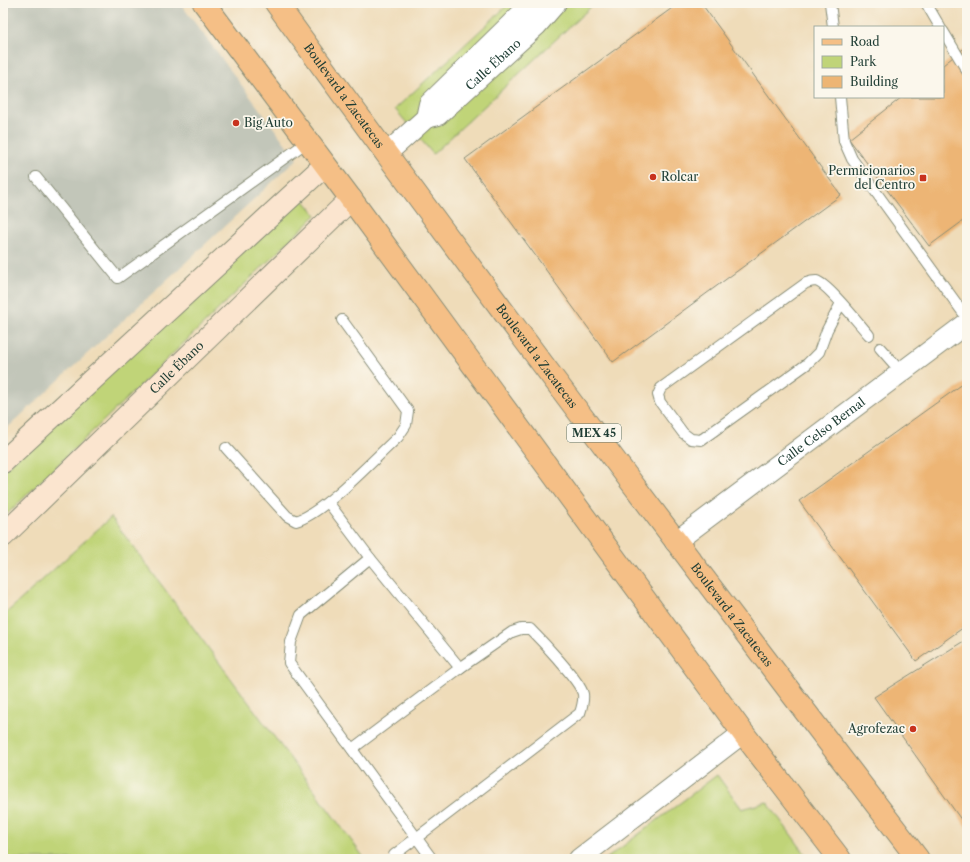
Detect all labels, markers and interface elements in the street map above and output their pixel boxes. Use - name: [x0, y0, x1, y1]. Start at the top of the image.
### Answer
- legend: [814, 26, 944, 98]
- text: Road: [850, 34, 880, 49]
- street label: Calle Ébano: [462, 35, 524, 93]
- street label: Boulevard a Zacatecas: [301, 40, 388, 151]
- text: Park: [850, 54, 877, 69]
- text: Building: [850, 74, 898, 89]
- place label: Big Auto: [244, 115, 293, 130]
- marker: Big Auto: [231, 118, 241, 128]
- place label: Permicionarios del Centro: [828, 163, 915, 192]
- place label: Rolcar: [661, 169, 698, 184]
- marker: Rolcar: [648, 172, 658, 182]
- marker: Permicionarios del Centro: [918, 173, 928, 183]
- street label: Boulevard a Zacatecas: [493, 301, 581, 411]
- street label: Calle Ébano: [146, 338, 207, 397]
- street label: Calle Celso Bernal: [774, 394, 868, 470]
- road number: MEX 45: [567, 424, 621, 442]
- street label: Boulevard a Zacatecas: [688, 560, 776, 670]
- place label: Agrofezac: [847, 721, 905, 736]
- marker: Agrofezac: [908, 724, 918, 734]

